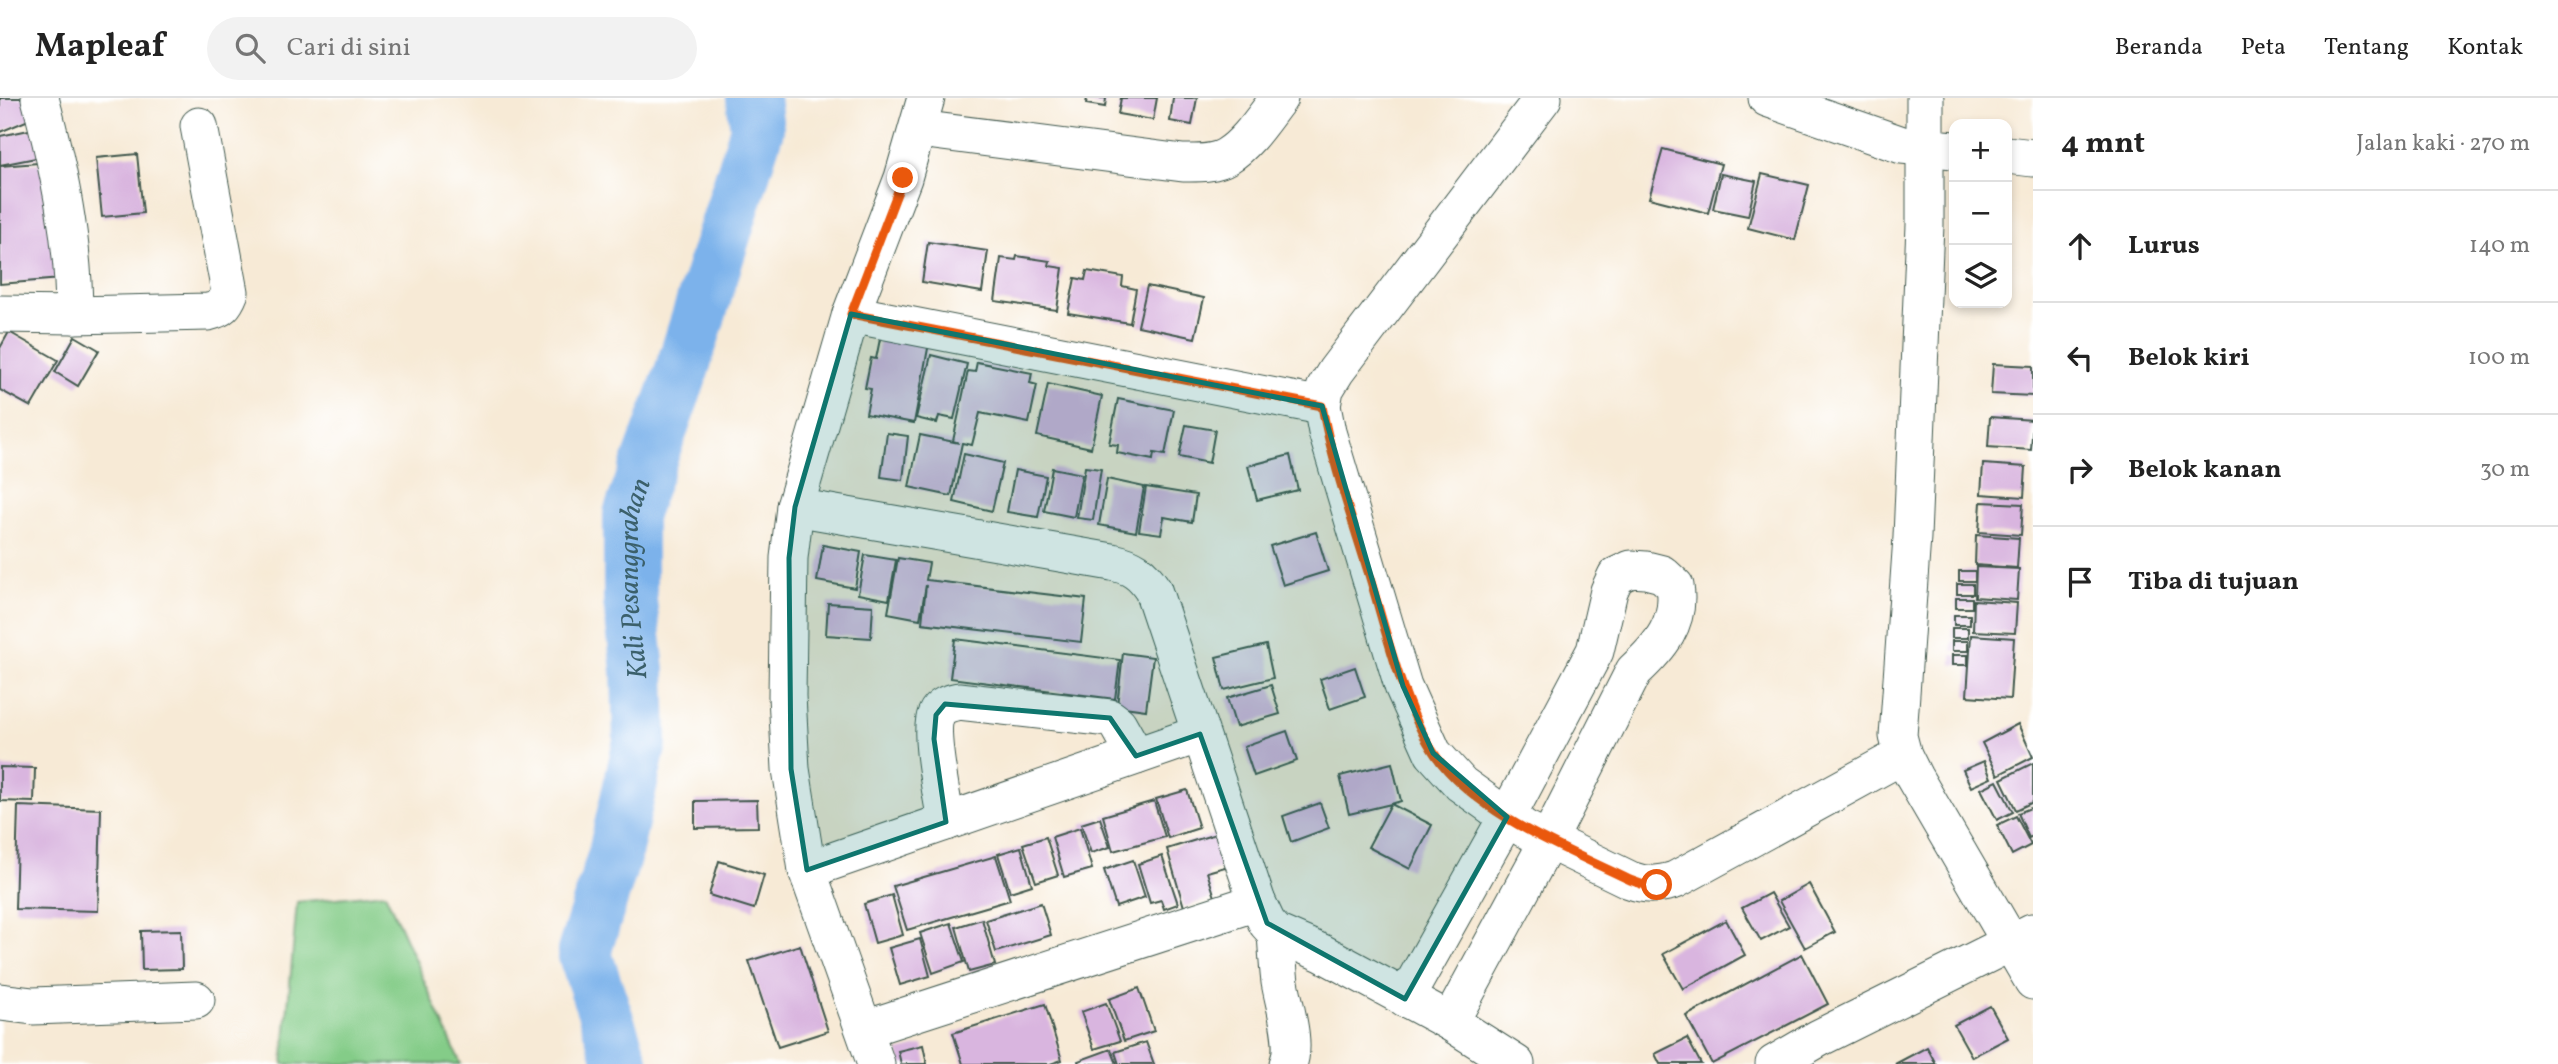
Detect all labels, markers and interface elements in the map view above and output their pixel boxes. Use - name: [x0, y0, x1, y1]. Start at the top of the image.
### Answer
- search box: [207, 17, 697, 80]
- text: Mapleaf: [35, 25, 165, 71]
- icon: search: [231, 29, 269, 67]
- text: Cari di sini: [287, 30, 410, 66]
- text: Beranda: [2115, 31, 2203, 65]
- text: Peta: [2241, 31, 2286, 65]
- text: Tentang: [2324, 31, 2409, 65]
- text: Kontak: [2447, 31, 2523, 65]
- map controls: [1949, 119, 2012, 308]
- button: +: [1949, 119, 2012, 182]
- text: 4 mnt: [2061, 123, 2145, 165]
- text: Jalan kaki · 270 m: [2356, 128, 2530, 160]
- route end: [887, 162, 918, 193]
- button: −: [1949, 182, 2012, 245]
- icon: ahead: [2061, 227, 2099, 265]
- text: Lurus: [2128, 228, 2200, 264]
- text: 140 m: [2469, 230, 2530, 262]
- button: layers: [1949, 245, 2012, 308]
- icon: left: [2061, 339, 2099, 377]
- text: Belok kiri: [2128, 340, 2250, 376]
- text: 100 m: [2468, 342, 2530, 374]
- icon: right: [2061, 451, 2099, 489]
- text: Belok kanan: [2128, 452, 2282, 488]
- text: 30 m: [2480, 454, 2530, 486]
- water label: Kali Pesanggrahan: [610, 472, 661, 680]
- icon: arrive: [2061, 563, 2099, 601]
- text: Tiba di tujuan: [2128, 564, 2299, 600]
- route start: [1641, 869, 1672, 900]

